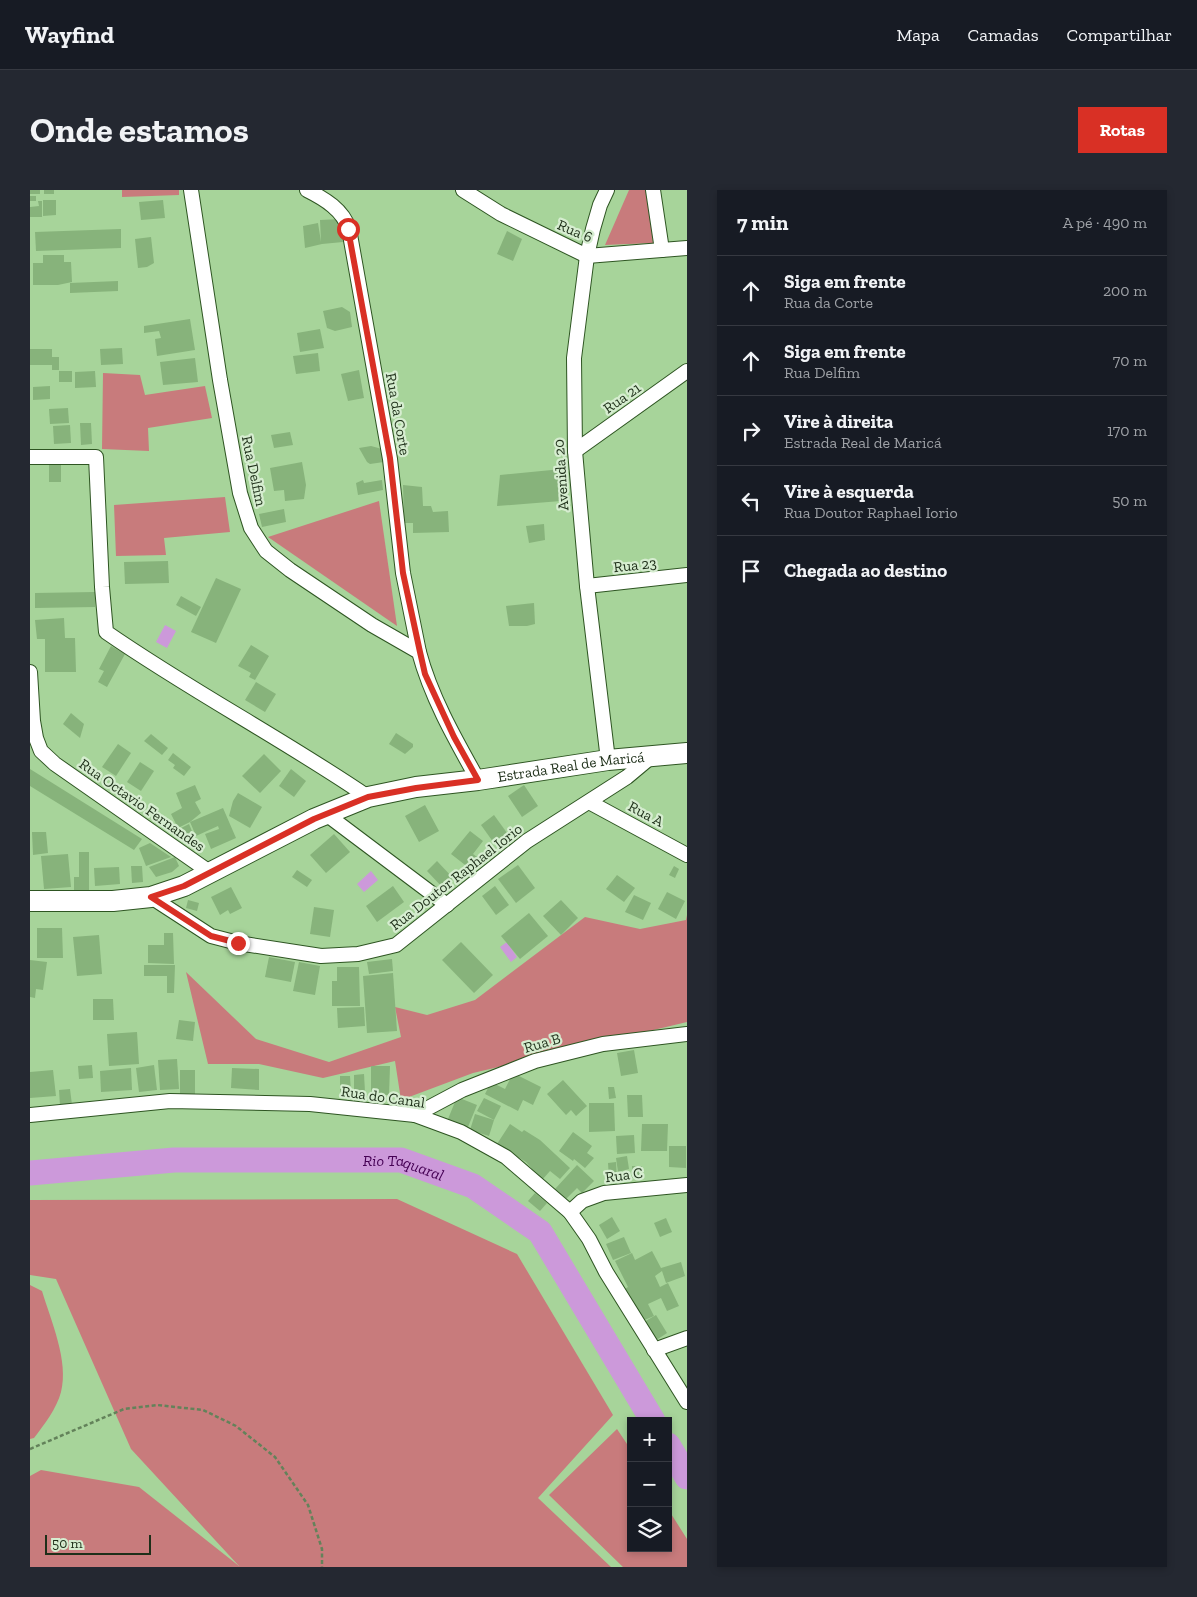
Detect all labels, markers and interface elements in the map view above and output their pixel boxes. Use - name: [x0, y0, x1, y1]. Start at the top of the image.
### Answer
- text: Wayfind: [25, 20, 114, 49]
- text: Mapa: [897, 24, 940, 46]
- text: Camadas: [968, 24, 1039, 46]
- text: Compartilhar: [1067, 24, 1172, 46]
- button: Rotas: [1078, 107, 1167, 153]
- text: Onde estamos: [30, 109, 249, 151]
- text: 7 min: [737, 210, 788, 235]
- text: A pé · 490 m: [1063, 213, 1147, 232]
- street label: Rua 6: [555, 216, 595, 246]
- route start: [337, 218, 360, 241]
- text: Siga em frente: [784, 270, 906, 293]
- icon: ahead: [737, 277, 765, 305]
- text: 200 m: [1103, 281, 1147, 300]
- text: Rua da Corte: [784, 293, 873, 312]
- text: Siga em frente: [784, 340, 906, 363]
- icon: ahead: [737, 347, 765, 375]
- text: 70 m: [1113, 351, 1147, 370]
- text: Rua Delfim: [784, 363, 860, 382]
- street label: Rua da Corte: [382, 371, 414, 457]
- street label: Rua 21: [600, 379, 644, 417]
- text: Vire à direita: [784, 410, 893, 433]
- icon: right: [737, 417, 765, 445]
- text: 170 m: [1107, 421, 1147, 440]
- text: Estrada Real de Maricá: [784, 433, 942, 452]
- street label: Rua Delfim: [238, 434, 270, 508]
- street label: Avenida 20: [550, 439, 572, 511]
- text: Vire à esquerda: [784, 480, 914, 503]
- icon: left: [737, 487, 765, 515]
- text: 50 m: [1112, 491, 1147, 510]
- text: Rua Doutor Raphael Iorio: [784, 503, 958, 522]
- street label: Rua 23: [612, 554, 658, 576]
- icon: arrive: [737, 557, 765, 585]
- text: Chegada ao destino: [784, 559, 947, 582]
- street label: Estrada Real de Maricá: [496, 748, 645, 786]
- street label: Rua Octavio Fernandes: [76, 755, 208, 855]
- street label: Rua A: [625, 797, 667, 831]
- street label: Rua Doutor Raphael Iorio: [386, 820, 526, 934]
- route end: [227, 932, 250, 955]
- street label: Rua B: [522, 1029, 562, 1057]
- street label: Rua do Canal: [340, 1082, 426, 1112]
- water label: Rio Taquaral: [363, 1151, 447, 1185]
- street label: Rua C: [604, 1164, 644, 1186]
- map controls: [627, 1417, 672, 1552]
- button: +: [627, 1417, 672, 1462]
- button: −: [627, 1462, 672, 1507]
- button: layers: [627, 1507, 672, 1552]
- scale bar: [45, 1532, 151, 1555]
- text: 50 m: [52, 1535, 83, 1552]

